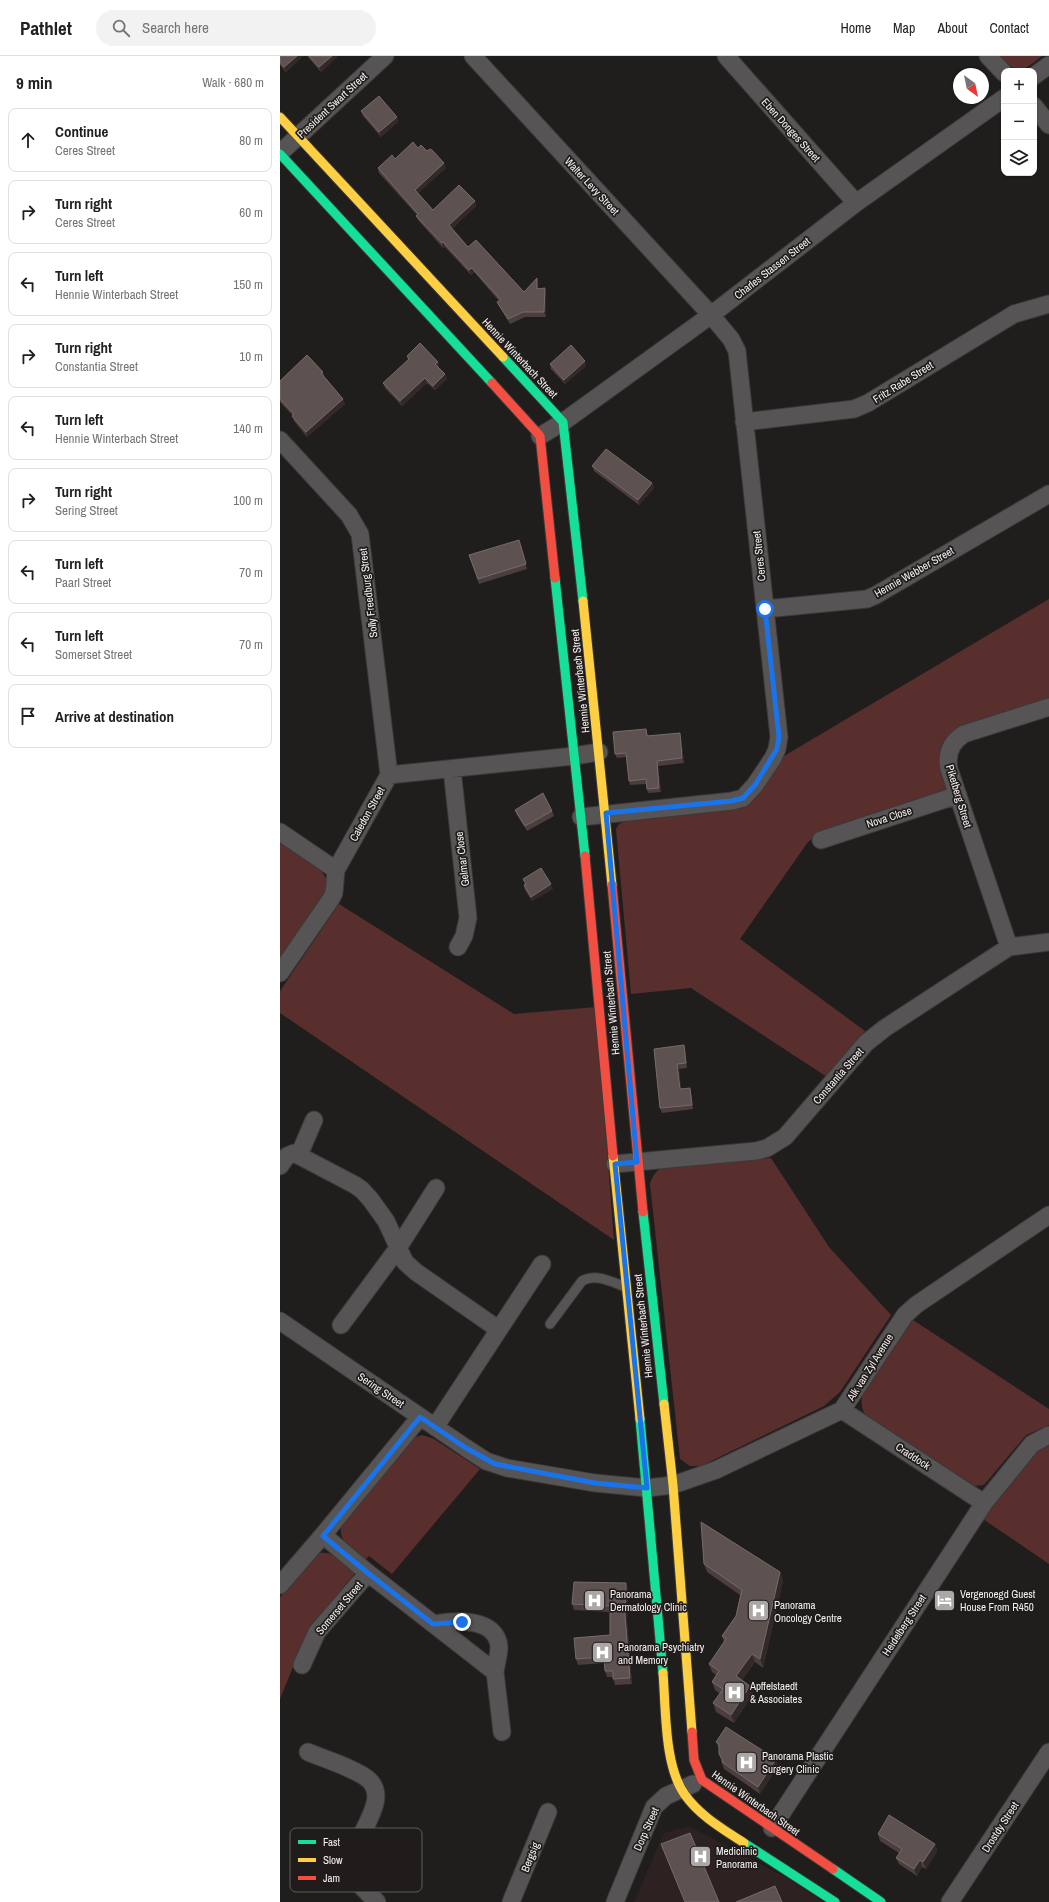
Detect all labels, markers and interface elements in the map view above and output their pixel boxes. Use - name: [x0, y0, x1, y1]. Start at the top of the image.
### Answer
- search box: [96, 10, 376, 46]
- text: Pathlet: [20, 15, 72, 41]
- icon: search: [110, 17, 132, 39]
- text: Search here: [142, 17, 209, 38]
- text: Home: [840, 19, 871, 37]
- text: Map: [893, 19, 915, 37]
- text: About: [937, 19, 967, 37]
- text: Contact: [989, 19, 1029, 37]
- north arrow: [953, 68, 989, 104]
- map controls: [1001, 68, 1037, 176]
- button: +: [1001, 68, 1037, 104]
- street label: President Swart Street: [294, 69, 370, 141]
- text: 9 min: [16, 71, 52, 94]
- text: Walk · 680 m: [202, 74, 264, 91]
- street label: Eben Donges Street: [759, 95, 824, 165]
- button: −: [1001, 104, 1037, 140]
- text: Continue: [55, 121, 108, 142]
- icon: ahead: [17, 129, 39, 151]
- text: 80 m: [239, 132, 263, 149]
- button: layers: [1001, 140, 1037, 176]
- text: Ceres Street: [55, 142, 115, 159]
- street label: Walter Levy Street: [562, 154, 623, 218]
- text: Turn right: [55, 193, 112, 214]
- icon: right: [17, 201, 39, 223]
- text: 60 m: [239, 204, 263, 221]
- text: Ceres Street: [55, 214, 115, 231]
- street label: Charles Stassen Street: [731, 234, 813, 302]
- text: Turn left: [55, 265, 103, 286]
- icon: left: [17, 273, 39, 295]
- text: 150 m: [233, 276, 263, 293]
- text: Hennie Winterbach Street: [55, 286, 178, 303]
- street label: Hennie Winterbach Street: [479, 315, 561, 401]
- text: Turn right: [55, 337, 112, 358]
- icon: right: [17, 345, 39, 367]
- text: 10 m: [239, 348, 263, 365]
- text: Constantia Street: [55, 358, 138, 375]
- street label: Fritz Rabe Street: [870, 358, 936, 406]
- text: Turn left: [55, 409, 103, 430]
- icon: left: [17, 417, 39, 439]
- text: 140 m: [233, 420, 263, 437]
- text: Hennie Winterbach Street: [55, 430, 178, 447]
- text: Turn right: [55, 481, 112, 502]
- icon: right: [17, 489, 39, 511]
- text: 100 m: [233, 492, 263, 509]
- text: Sering Street: [55, 502, 118, 519]
- street label: Ceres Street: [749, 530, 769, 582]
- street label: Hennie Webber Street: [872, 543, 957, 600]
- street label: Solly Freedburg Street: [355, 547, 380, 639]
- text: Turn left: [55, 553, 103, 574]
- icon: left: [17, 561, 39, 583]
- text: 70 m: [239, 564, 263, 581]
- text: Paarl Street: [55, 574, 111, 591]
- route start: [756, 600, 774, 618]
- text: Turn left: [55, 625, 103, 646]
- street label: Hennie Winterbach Street: [568, 628, 592, 734]
- icon: left: [17, 633, 39, 655]
- text: 70 m: [239, 636, 263, 653]
- text: Somerset Street: [55, 646, 132, 663]
- icon: arrive: [17, 705, 39, 727]
- text: Arrive at destination: [55, 706, 174, 727]
- street label: Piketberg Street: [943, 763, 975, 830]
- street label: Caledon Street: [346, 784, 388, 844]
- street label: Nova Close: [865, 803, 913, 831]
- street label: Gelmar Close: [452, 831, 472, 887]
- street label: Hennie Winterbach Street: [599, 950, 623, 1056]
- street label: Constantia Street: [810, 1045, 867, 1107]
- street label: Hennie Winterbach Street: [631, 1273, 655, 1379]
- street label: Alk van Zyl Avenue: [843, 1331, 896, 1404]
- street label: Sering Street: [355, 1369, 407, 1411]
- street label: Craddock: [893, 1440, 933, 1473]
- street label: Somerset Street: [313, 1578, 366, 1637]
- hospital icon: Panorama Dermatology Clinic: [581, 1587, 607, 1613]
- place label: Panorama Dermatology Clinic: [610, 1587, 687, 1614]
- hotel icon: Vergenoegd Guest House From R450: [932, 1587, 958, 1613]
- place label: Vergenoegd Guest House From R450: [960, 1587, 1036, 1614]
- street label: Heidelberg Street: [879, 1591, 929, 1658]
- hospital icon: Panorama Oncology Centre: [746, 1598, 772, 1624]
- place label: Panorama Oncology Centre: [774, 1598, 842, 1625]
- route end: [453, 1613, 471, 1631]
- hospital icon: Panorama Psychiatry and Memory: [590, 1640, 616, 1666]
- place label: Panorama Psychiatry and Memory: [618, 1640, 705, 1667]
- hospital icon: Apffelstaedt & Associates: [721, 1679, 747, 1705]
- place label: Apffelstaedt & Associates: [749, 1679, 803, 1706]
- hospital icon: Panorama Plastic Surgery Clinic: [734, 1749, 760, 1775]
- place label: Panorama Plastic Surgery Clinic: [762, 1749, 834, 1776]
- street label: Hennie Winterbach Street: [709, 1767, 803, 1839]
- street label: Drostdy Street: [978, 1799, 1022, 1855]
- street label: Dorp Street: [630, 1805, 662, 1853]
- legend: [290, 1828, 422, 1892]
- text: Fast: [323, 1835, 341, 1849]
- street label: Bergsig: [518, 1840, 542, 1874]
- hospital icon: Mediclinic Panorama: [687, 1844, 713, 1870]
- place label: Mediclinic Panorama: [716, 1844, 758, 1871]
- text: Slow: [323, 1853, 343, 1867]
- text: Jam: [323, 1871, 340, 1885]

